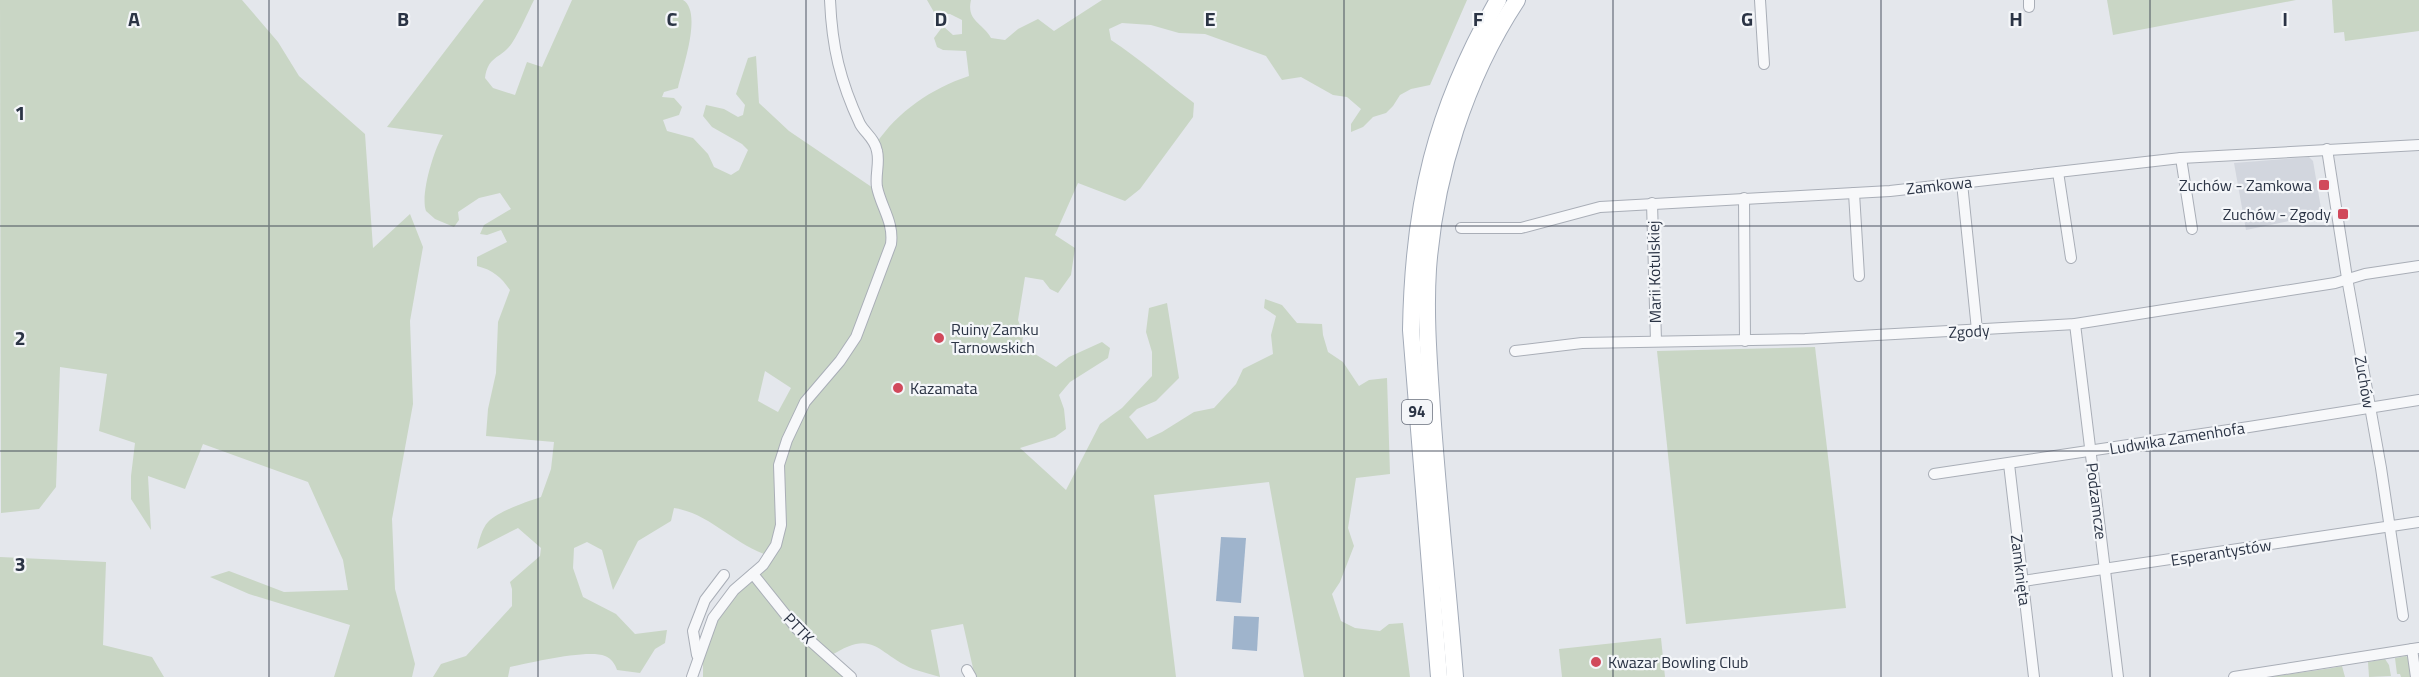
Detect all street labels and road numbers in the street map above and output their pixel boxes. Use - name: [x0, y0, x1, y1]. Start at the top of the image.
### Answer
- street label: Zamkowa: [1905, 170, 1973, 200]
- street label: Marii Kotulskiej: [1641, 220, 1667, 324]
- street label: Zgody: [1948, 318, 1990, 344]
- street label: Zuchów: [2349, 354, 2381, 410]
- road number: 94: [1402, 400, 1432, 424]
- street label: Ludwika Zamenhofa: [2108, 415, 2246, 461]
- street label: Podzamcze: [2080, 461, 2114, 541]
- street label: Esperantystów: [2169, 532, 2273, 572]
- street label: Zamknięta: [2005, 533, 2037, 607]
- street label: PTTK: [778, 607, 820, 649]

